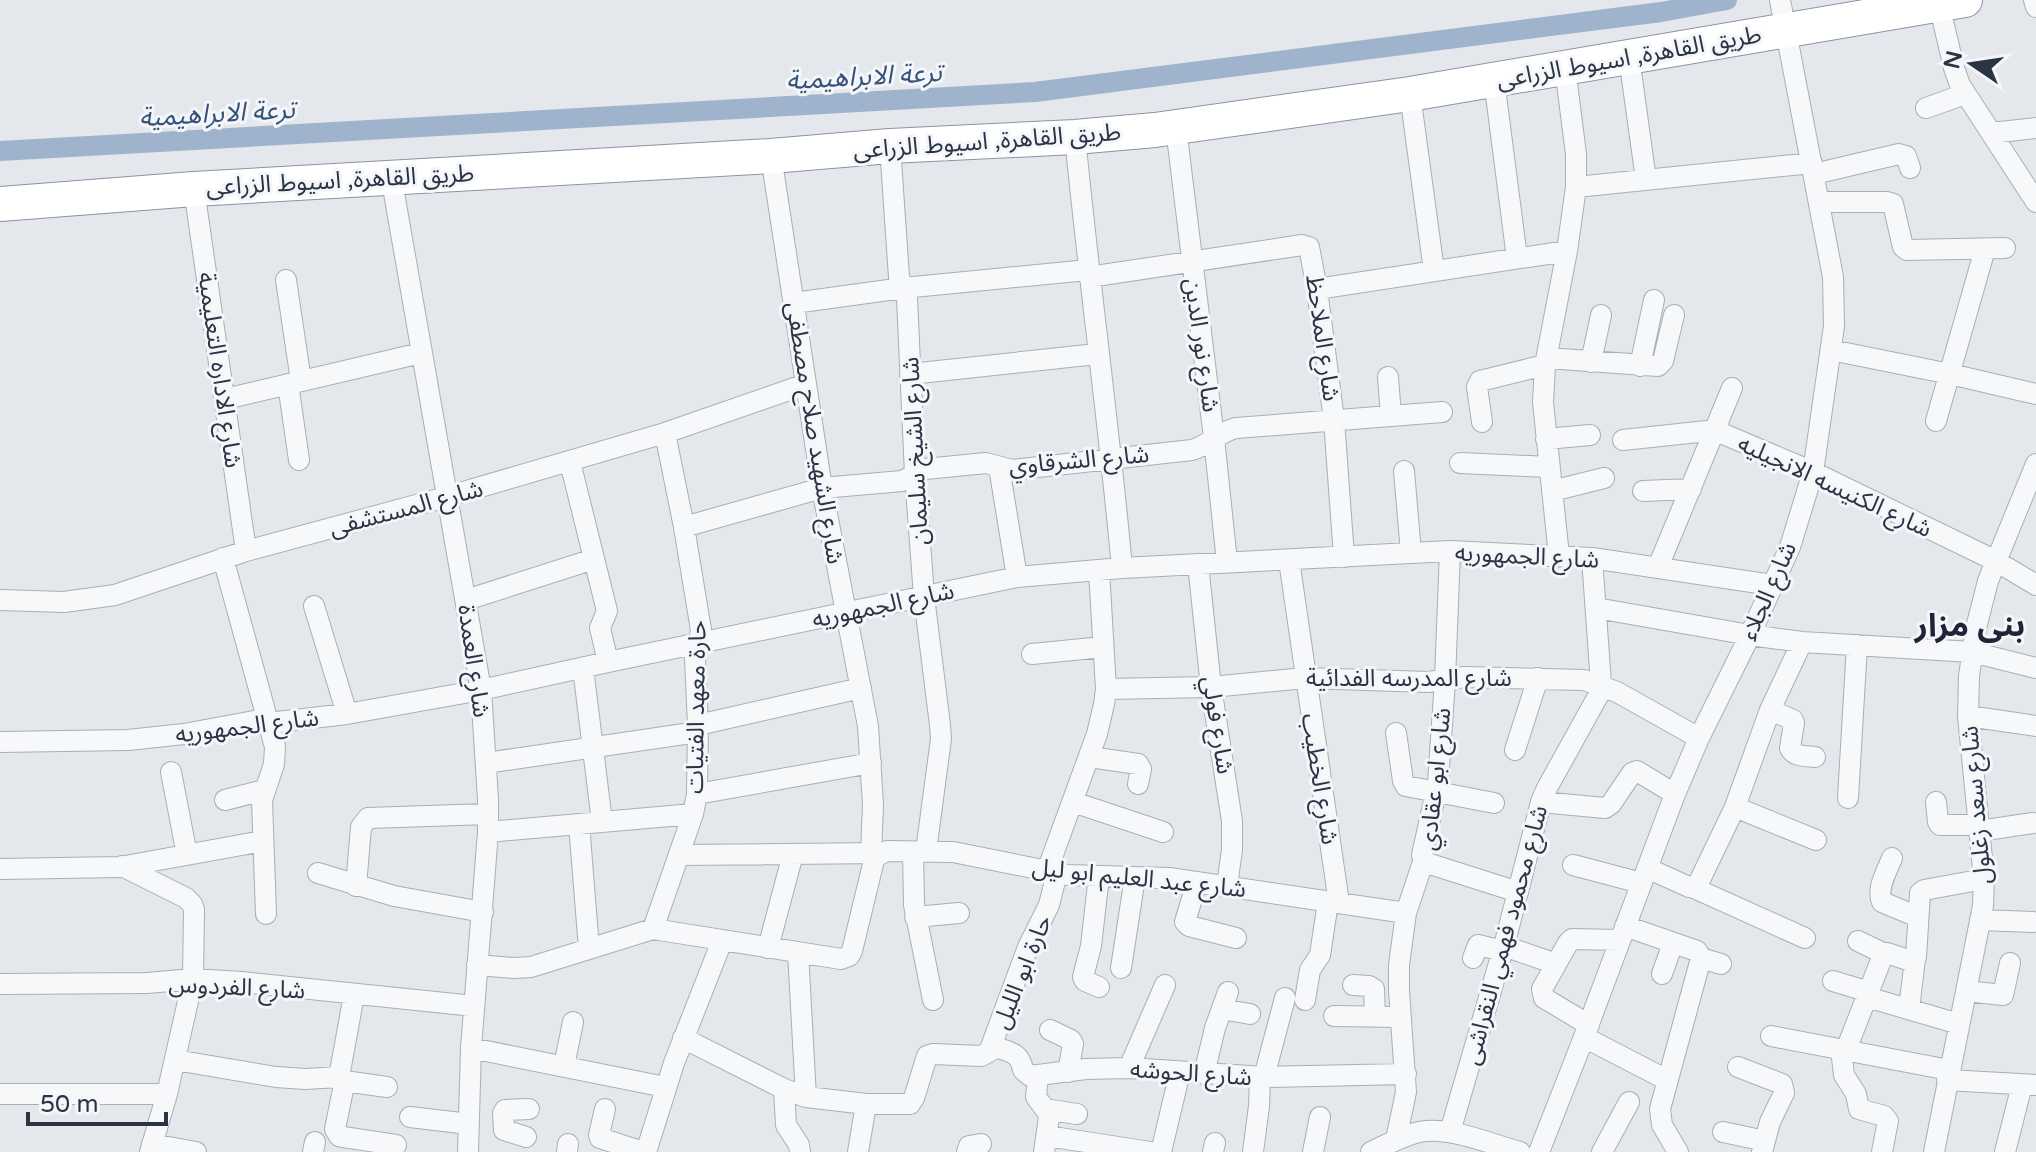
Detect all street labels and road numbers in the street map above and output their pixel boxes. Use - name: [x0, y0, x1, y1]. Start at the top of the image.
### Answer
- street label: طريق القاهرة, اسيوط الزراعى: [1494, 20, 1764, 95]
- street label: طريق القاهرة, اسيوط الزراعى: [852, 118, 1122, 165]
- street label: طريق القاهرة, اسيوط الزراعى: [205, 159, 475, 202]
- street label: شارع الاداره التعليمية: [189, 270, 248, 470]
- street label: شارع الملاحظ: [1297, 273, 1346, 403]
- street label: شارع نور الدين: [1176, 276, 1225, 414]
- street label: شارع الشهيد صلاح مصطفى: [777, 300, 850, 567]
- street label: شارع الشيخ سليمان: [896, 356, 937, 546]
- street label: شارع الكنيسه الانجيليه: [1732, 429, 1936, 546]
- street label: شارع الشرقاوي: [1008, 440, 1151, 485]
- street label: شارع المستشفى: [326, 474, 487, 545]
- street label: شارع الجمهوريه: [1454, 538, 1600, 577]
- street label: شارع الجلاء: [1734, 538, 1805, 646]
- street label: شارع الجمهوريه: [809, 576, 957, 637]
- street label: شارع العمدة: [449, 603, 496, 720]
- street label: حارة معهد الفتيات: [680, 620, 713, 794]
- street label: شارع المدرسه الفدائية: [1306, 664, 1512, 695]
- street label: شارع فولي: [1192, 674, 1240, 777]
- street label: شارع الجمهوريه: [174, 703, 321, 752]
- street label: شارع ابو عقادي: [1414, 706, 1461, 852]
- street label: شارع الخطيب: [1293, 711, 1344, 847]
- street label: شارع سعد زغلول: [1955, 724, 2000, 885]
- street label: شارع محمود فهمي النقراشى: [1457, 802, 1558, 1069]
- street label: شارع عبد العليم ابو ليل: [1030, 853, 1247, 906]
- street label: حارة ابو الليل: [986, 911, 1058, 1033]
- street label: شارع الفردوس: [168, 969, 306, 1008]
- street label: شارع الحوشه: [1129, 1055, 1253, 1094]

